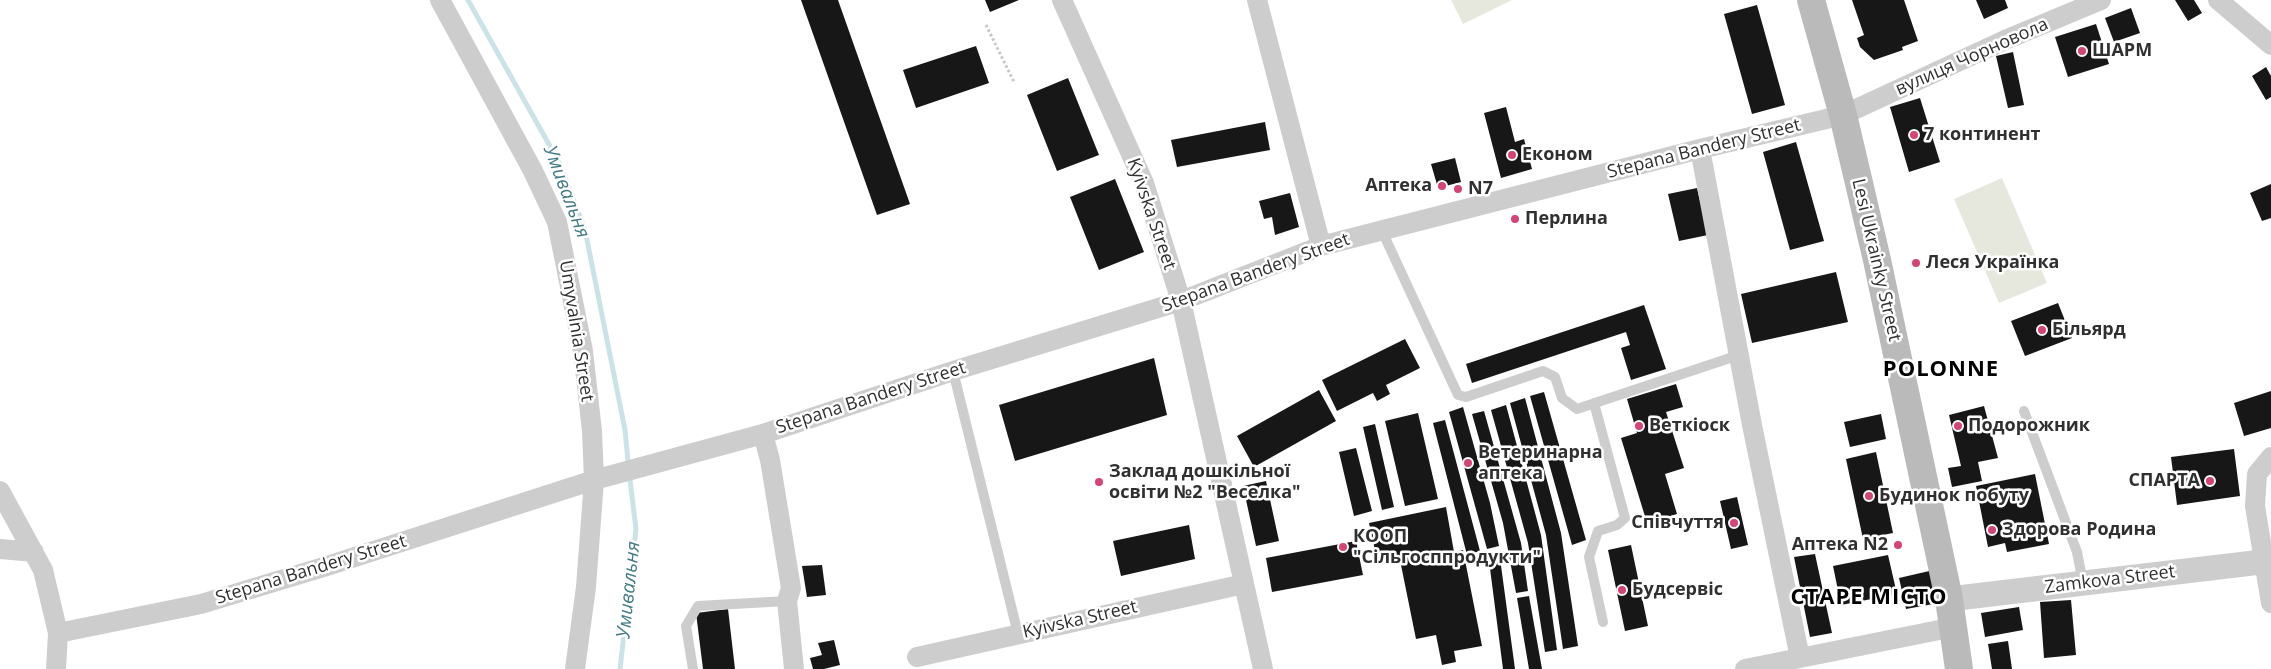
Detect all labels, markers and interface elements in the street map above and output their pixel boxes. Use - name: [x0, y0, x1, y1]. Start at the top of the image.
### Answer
- street label: вулиця Чорновола: [1892, 14, 2052, 100]
- place label: ШАРМ: [2092, 40, 2152, 62]
- marker: ШАРМ: [2076, 45, 2088, 57]
- street label: Stepana Bandery Street: [1605, 115, 1803, 183]
- place label: 7 континент: [1924, 124, 2041, 146]
- marker: 7 континент: [1908, 129, 1920, 141]
- water label: Умивальня: [538, 142, 594, 242]
- place label: Економ: [1522, 144, 1593, 166]
- marker: Економ: [1506, 149, 1518, 161]
- street label: Kyivska Street: [1122, 155, 1180, 273]
- place label: Аптека: [1365, 175, 1432, 197]
- street label: Lesi Ukrainky Street: [1847, 177, 1905, 343]
- place label: N7: [1468, 178, 1493, 200]
- marker: Аптека: [1436, 180, 1448, 192]
- marker: N7: [1452, 183, 1464, 195]
- place label: Перлина: [1525, 208, 1608, 230]
- marker: Перлина: [1509, 213, 1521, 225]
- street label: Stepana Bandery Street: [1159, 229, 1353, 317]
- place label: Леся Українка: [1926, 252, 2059, 274]
- marker: Леся Українка: [1910, 257, 1922, 269]
- street label: Umyvalnia Street: [554, 259, 598, 403]
- place label: Більярд: [2052, 319, 2126, 341]
- marker: Більярд: [2036, 324, 2048, 336]
- street label: Stepana Bandery Street: [773, 357, 969, 439]
- district label: POLONNE: [1882, 357, 2000, 383]
- place label: Веткіоск: [1649, 415, 1730, 437]
- place label: Подорожник: [1968, 415, 2090, 437]
- marker: Веткіоск: [1633, 420, 1645, 432]
- marker: Подорожник: [1952, 420, 1964, 432]
- place label: Ветеринарна аптека: [1478, 442, 1603, 484]
- marker: Ветеринарна аптека: [1462, 457, 1474, 469]
- place label: Заклад дошкільної освіти №2 "Веселка": [1109, 461, 1301, 504]
- place label: СПАРТА: [2129, 470, 2200, 492]
- marker: СПАРТА: [2204, 475, 2216, 487]
- marker: Заклад дошкільної освіти №2 "Веселка": [1093, 476, 1105, 488]
- place label: Будинок побуту: [1879, 485, 2029, 507]
- marker: Будинок побуту: [1863, 490, 1875, 502]
- place label: Співчуття: [1631, 512, 1724, 534]
- marker: Співчуття: [1728, 517, 1740, 529]
- place label: Здорова Родина: [2002, 519, 2156, 541]
- marker: Здорова Родина: [1986, 524, 1998, 536]
- place label: КООП "Сільгосппродукти": [1353, 526, 1541, 568]
- street label: Stepana Bandery Street: [213, 531, 409, 609]
- place label: Аптека N2: [1792, 534, 1888, 556]
- marker: Аптека N2: [1892, 539, 1904, 551]
- water label: Умивальня: [613, 540, 645, 640]
- marker: КООП "Сільгосппродукти": [1337, 541, 1349, 553]
- street label: Zamkova Street: [2044, 561, 2176, 599]
- place label: Будсервіс: [1632, 579, 1723, 601]
- marker: Будсервіс: [1616, 584, 1628, 596]
- district label: СТАРЕ МІСТО: [1789, 585, 1949, 611]
- street label: Kyivska Street: [1021, 596, 1139, 644]

